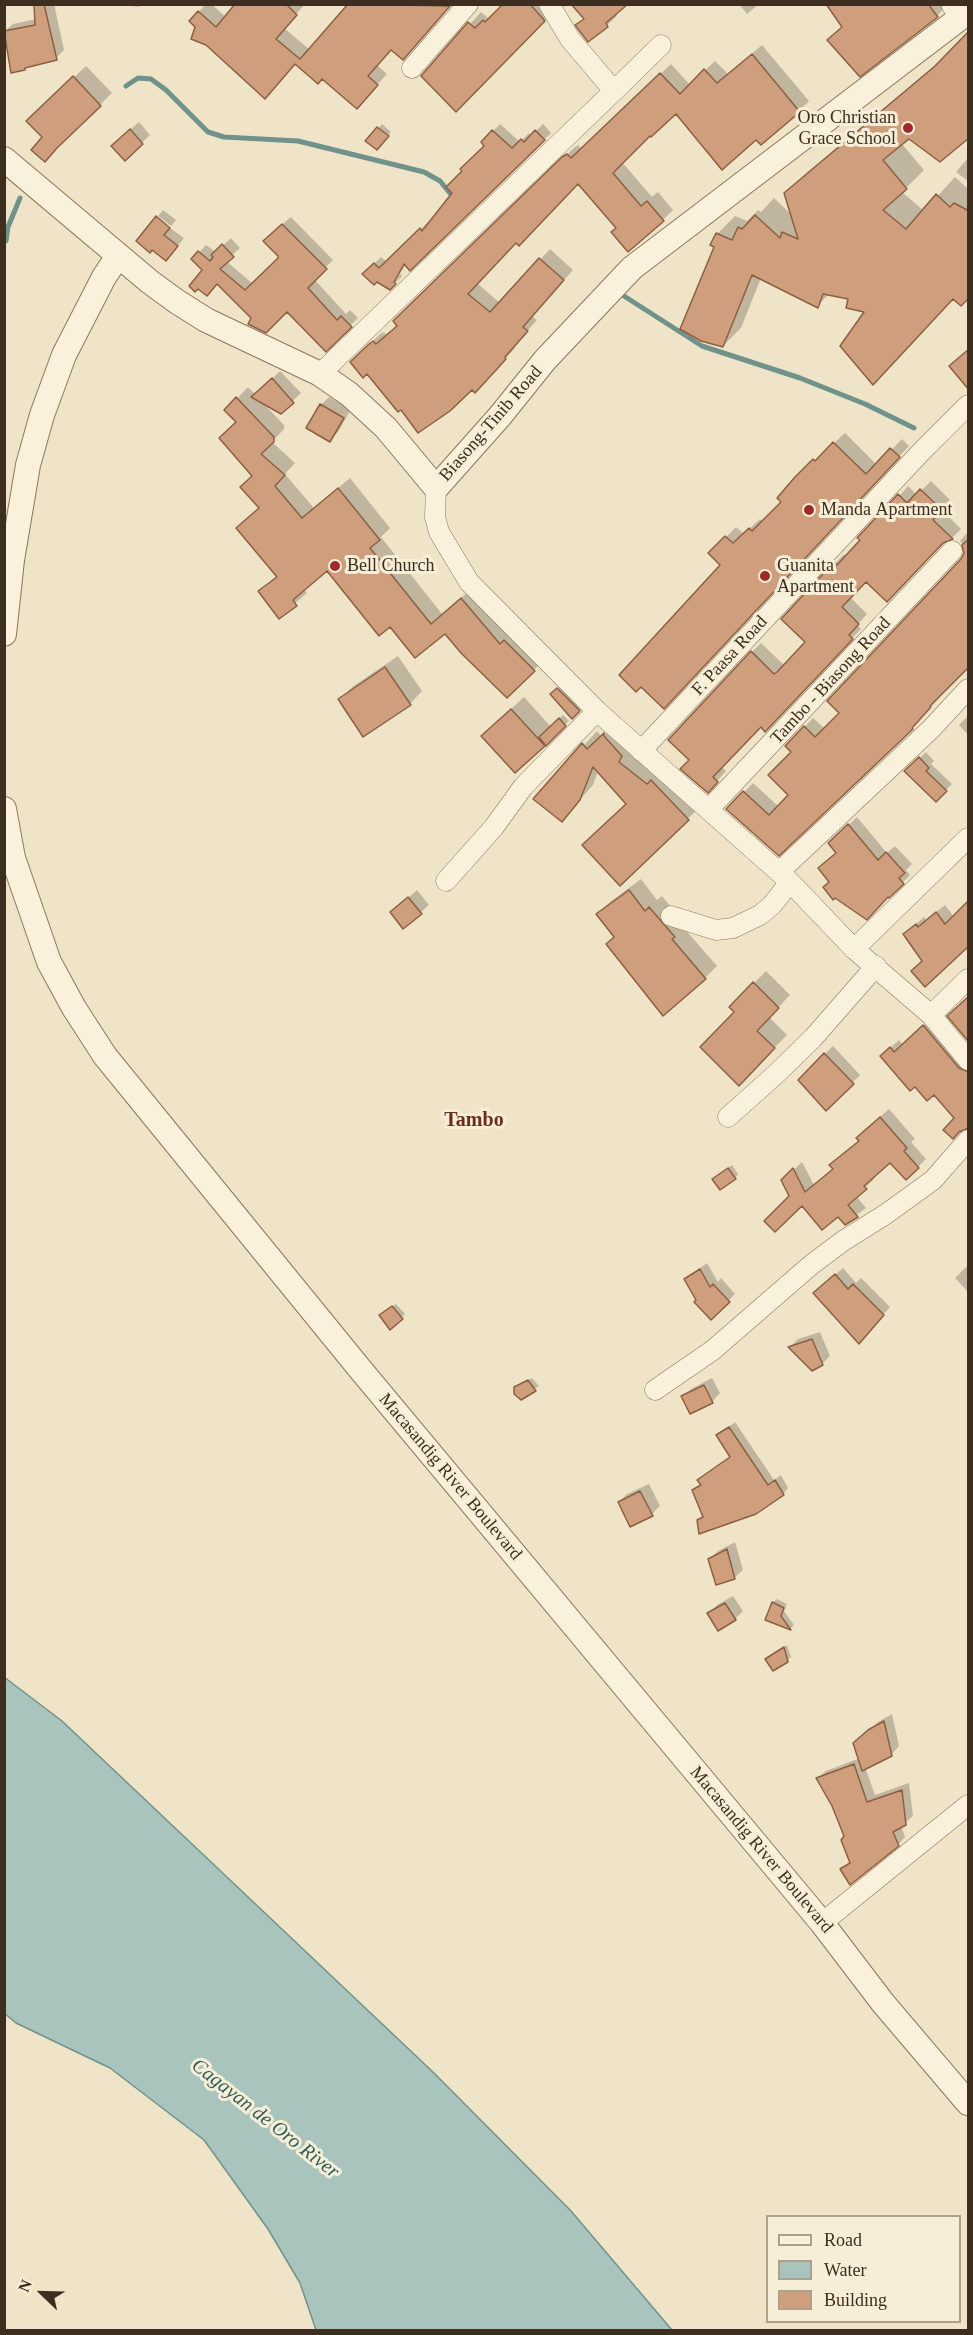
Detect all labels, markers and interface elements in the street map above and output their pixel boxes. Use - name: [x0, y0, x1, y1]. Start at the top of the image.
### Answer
- place label: Oro Christian Grace School: [798, 107, 896, 150]
- marker: Oro Christian Grace School: [901, 121, 915, 135]
- street label: Biasong-Tinib Road: [435, 362, 547, 486]
- place label: Manda Apartment: [821, 499, 952, 521]
- marker: Manda Apartment: [802, 503, 816, 517]
- place label: Bell Church: [347, 555, 434, 577]
- place label: Guanita Apartment: [777, 555, 854, 598]
- marker: Bell Church: [328, 559, 342, 573]
- marker: Guanita Apartment: [758, 569, 772, 583]
- street label: F. Paasa Road: [688, 612, 772, 700]
- street label: Tambo - Biasong Road: [766, 613, 896, 749]
- district label: Tambo: [444, 1109, 504, 1133]
- street label: Macasandig River Boulevard: [374, 1389, 526, 1565]
- street label: Macasandig River Boulevard: [685, 1762, 837, 1938]
- water label: Cagayan de Oro River: [186, 2054, 344, 2184]
- legend: [766, 2215, 961, 2323]
- text: Road: [824, 2230, 862, 2250]
- text: Water: [824, 2260, 867, 2280]
- north arrow: [12, 2263, 72, 2323]
- text: N: [15, 2277, 35, 2294]
- text: Building: [824, 2290, 887, 2310]

